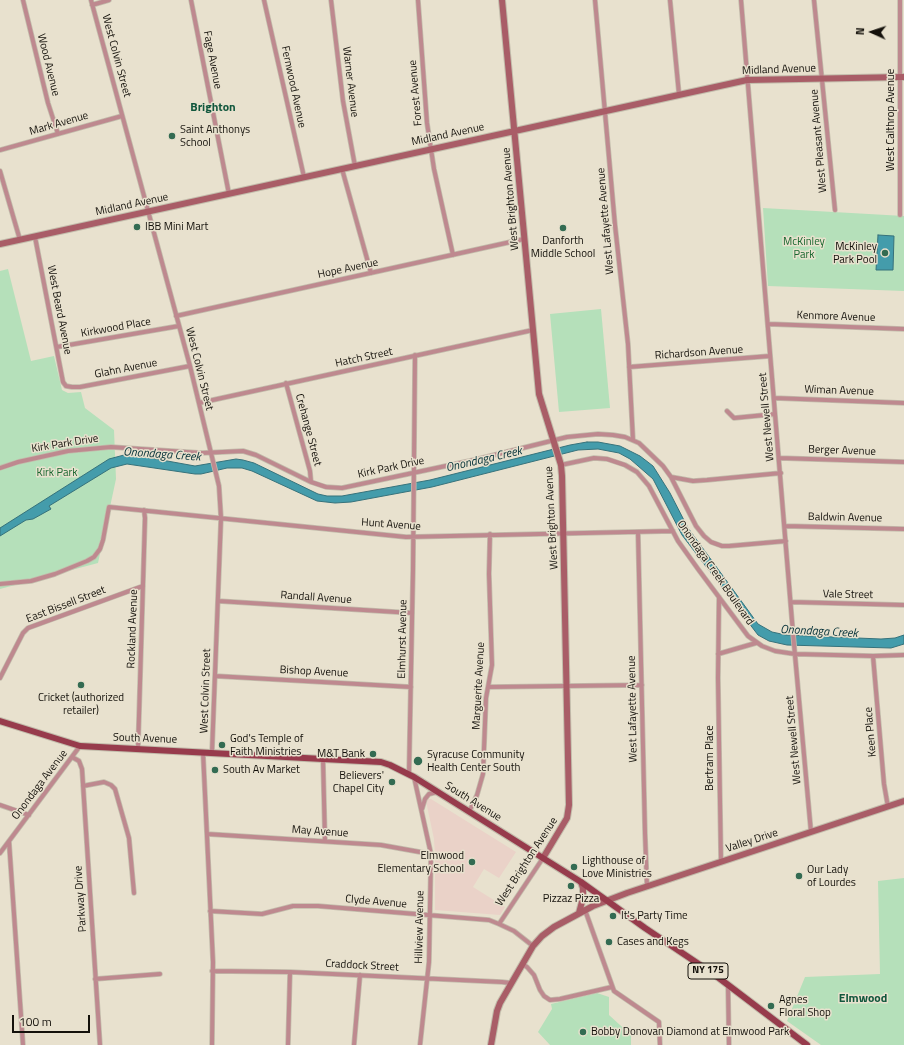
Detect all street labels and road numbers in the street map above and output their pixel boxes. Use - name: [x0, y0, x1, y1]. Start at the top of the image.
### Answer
- street label: West Colvin Street: [99, 13, 133, 99]
- street label: Fage Avenue: [200, 30, 224, 90]
- street label: Wood Avenue: [34, 32, 62, 98]
- street label: Fernwood Avenue: [278, 45, 308, 129]
- street label: Warner Avenue: [339, 46, 361, 118]
- street label: Forest Avenue: [407, 59, 425, 127]
- street label: Midland Avenue: [742, 62, 816, 78]
- street label: West Calthrop Avenue: [884, 69, 898, 171]
- street label: West Pleasant Avenue: [808, 89, 830, 193]
- street label: Mark Avenue: [28, 109, 90, 139]
- street label: Midland Avenue: [410, 121, 486, 149]
- street label: West Brighton Avenue: [500, 147, 522, 251]
- street label: West Lafayette Avenue: [595, 167, 617, 275]
- street label: Midland Avenue: [94, 191, 170, 219]
- street label: Hope Avenue: [317, 256, 379, 282]
- street label: West Beard Avenue: [44, 264, 74, 356]
- street label: Kenmore Avenue: [796, 309, 876, 325]
- street label: Kirkwood Place: [80, 315, 152, 341]
- street label: West Colvin Street: [182, 326, 216, 412]
- street label: Richardson Avenue: [654, 343, 744, 363]
- street label: Hatch Street: [334, 345, 394, 371]
- street label: Glahn Avenue: [94, 356, 158, 382]
- street label: West Newell Street: [757, 372, 777, 462]
- street label: Wiman Avenue: [804, 383, 874, 399]
- street label: Crehange Street: [292, 392, 324, 468]
- street label: Kirk Park Drive: [31, 432, 99, 456]
- street label: Berger Avenue: [808, 443, 876, 459]
- street label: Kirk Park Drive: [357, 455, 425, 481]
- street label: West Brighton Avenue: [543, 466, 561, 570]
- street label: Baldwin Avenue: [808, 511, 882, 525]
- street label: Hunt Avenue: [361, 516, 421, 534]
- street label: Onondaga Creek Boulevard: [674, 518, 756, 628]
- street label: East Bissell Street: [25, 584, 107, 626]
- street label: Vale Street: [823, 588, 873, 602]
- street label: Rockland Avenue: [125, 589, 141, 669]
- street label: Randall Avenue: [280, 589, 352, 607]
- street label: Elmhurst Avenue: [396, 599, 410, 679]
- street label: Marguerite Avenue: [470, 642, 488, 730]
- street label: West Colvin Street: [198, 648, 214, 734]
- street label: West Lafayette Avenue: [625, 655, 641, 763]
- street label: Bishop Avenue: [279, 664, 349, 680]
- street label: West Newell Street: [784, 695, 804, 785]
- street label: Keen Place: [862, 706, 880, 758]
- street label: Bertram Place: [703, 725, 717, 791]
- street label: South Avenue: [113, 731, 177, 747]
- street label: Onondaga Avenue: [9, 747, 71, 823]
- street label: South Avenue: [442, 779, 504, 825]
- street label: West Brighton Avenue: [493, 815, 561, 909]
- street label: May Avenue: [291, 823, 349, 841]
- street label: Valley Drive: [724, 826, 780, 856]
- street label: Parkway Drive: [72, 865, 90, 933]
- street label: Hillview Avenue: [413, 890, 427, 964]
- street label: Clyde Avenue: [345, 893, 407, 911]
- street label: Craddock Street: [325, 957, 399, 975]
- road number: NY 175: [688, 963, 728, 979]

